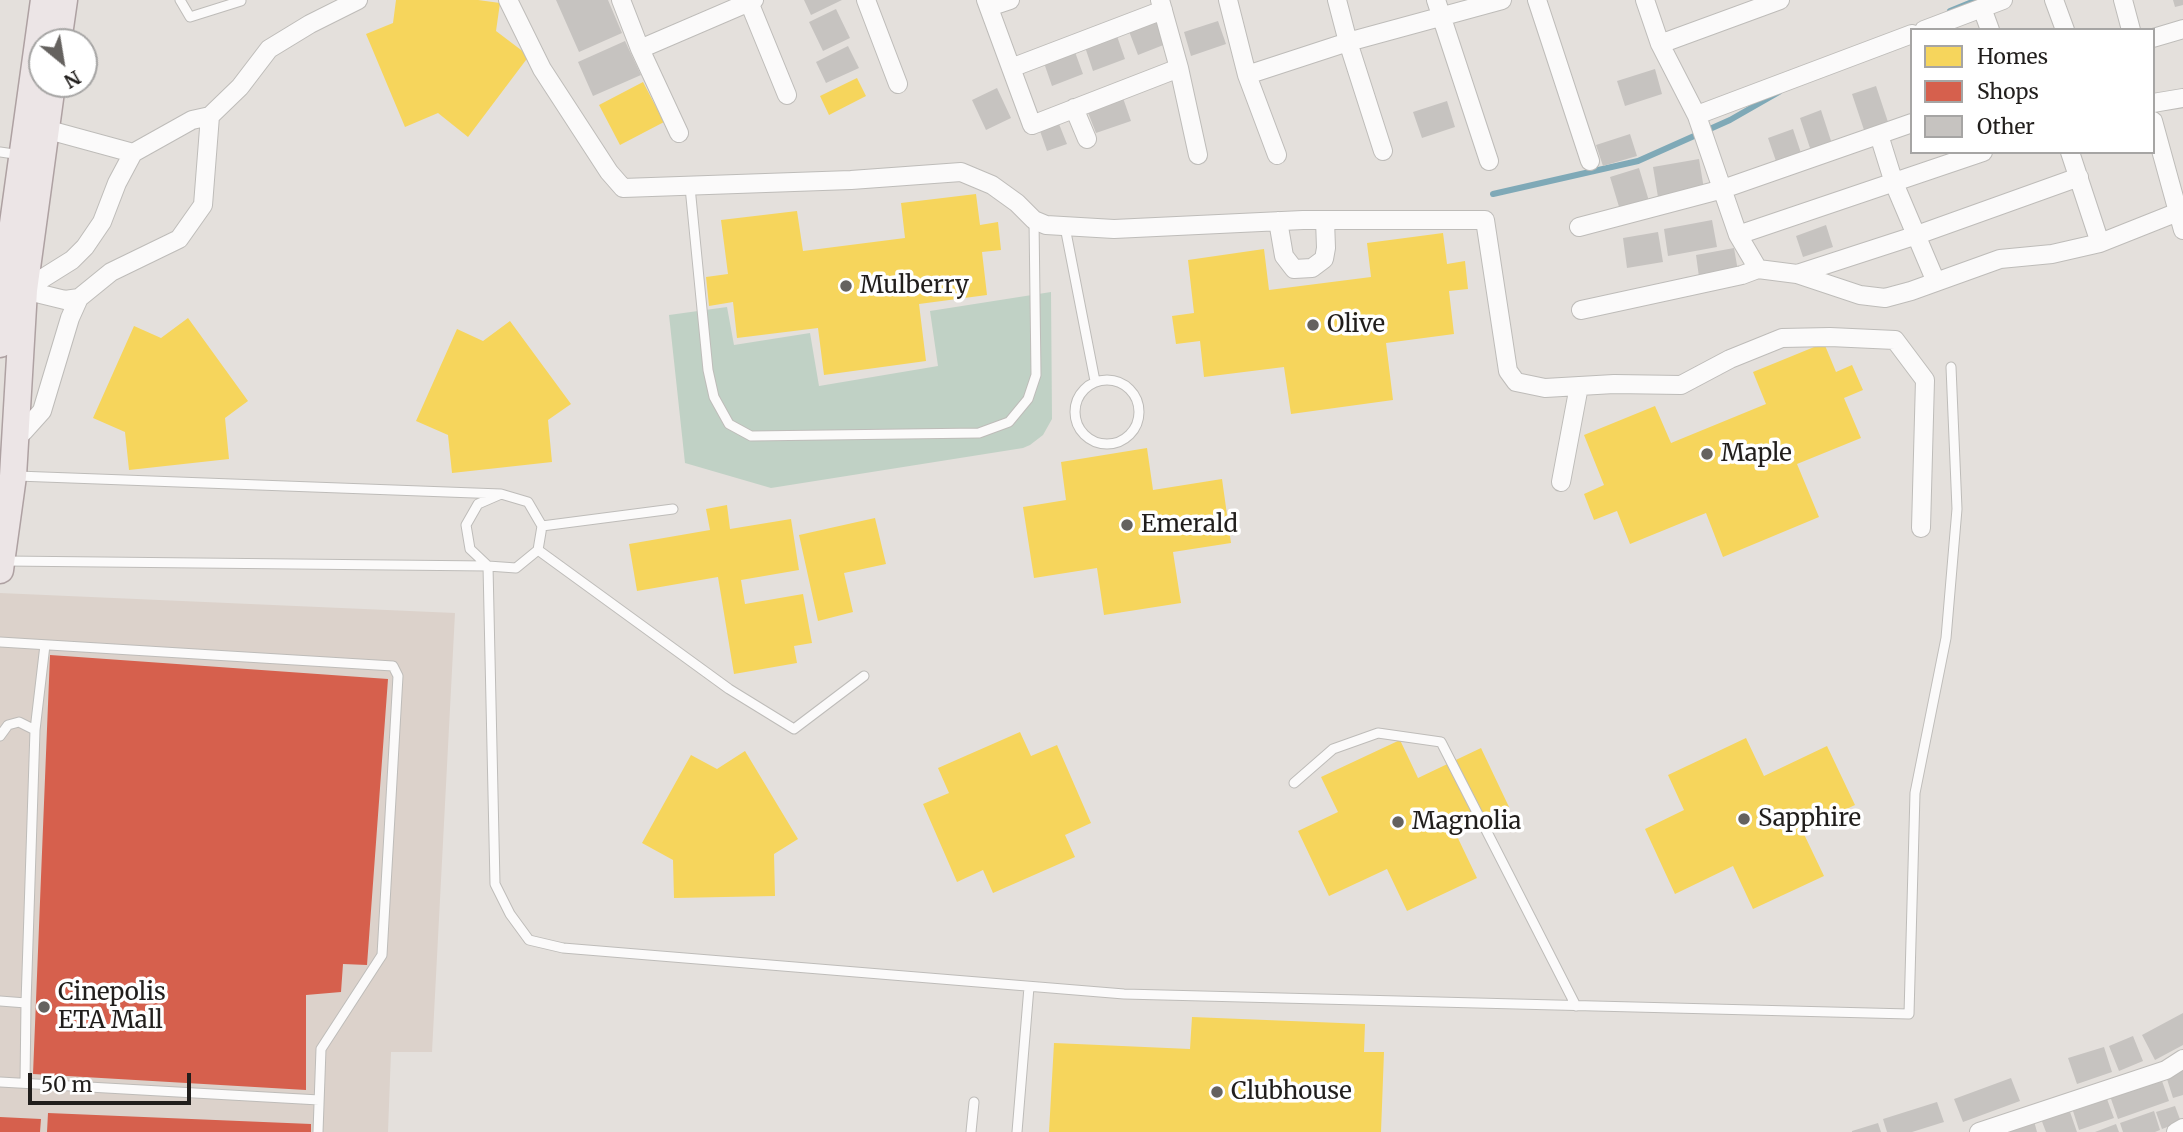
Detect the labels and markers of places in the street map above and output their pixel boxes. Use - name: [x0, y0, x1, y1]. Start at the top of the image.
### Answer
- place label: Mulberry: [860, 272, 969, 300]
- marker: Mulberry: [838, 278, 854, 294]
- place label: Olive: [1327, 311, 1385, 339]
- marker: Olive: [1305, 317, 1321, 333]
- place label: Maple: [1721, 440, 1792, 468]
- marker: Maple: [1699, 446, 1715, 462]
- place label: Emerald: [1141, 511, 1238, 539]
- marker: Emerald: [1119, 517, 1135, 533]
- place label: Sapphire: [1758, 805, 1861, 833]
- place label: Magnolia: [1412, 808, 1521, 836]
- marker: Sapphire: [1736, 811, 1752, 827]
- marker: Magnolia: [1390, 814, 1406, 830]
- place label: Cinepolis ETA Mall: [58, 979, 166, 1035]
- marker: Cinepolis ETA Mall: [36, 999, 52, 1015]
- place label: Clubhouse: [1231, 1078, 1352, 1106]
- marker: Clubhouse: [1209, 1084, 1225, 1100]

